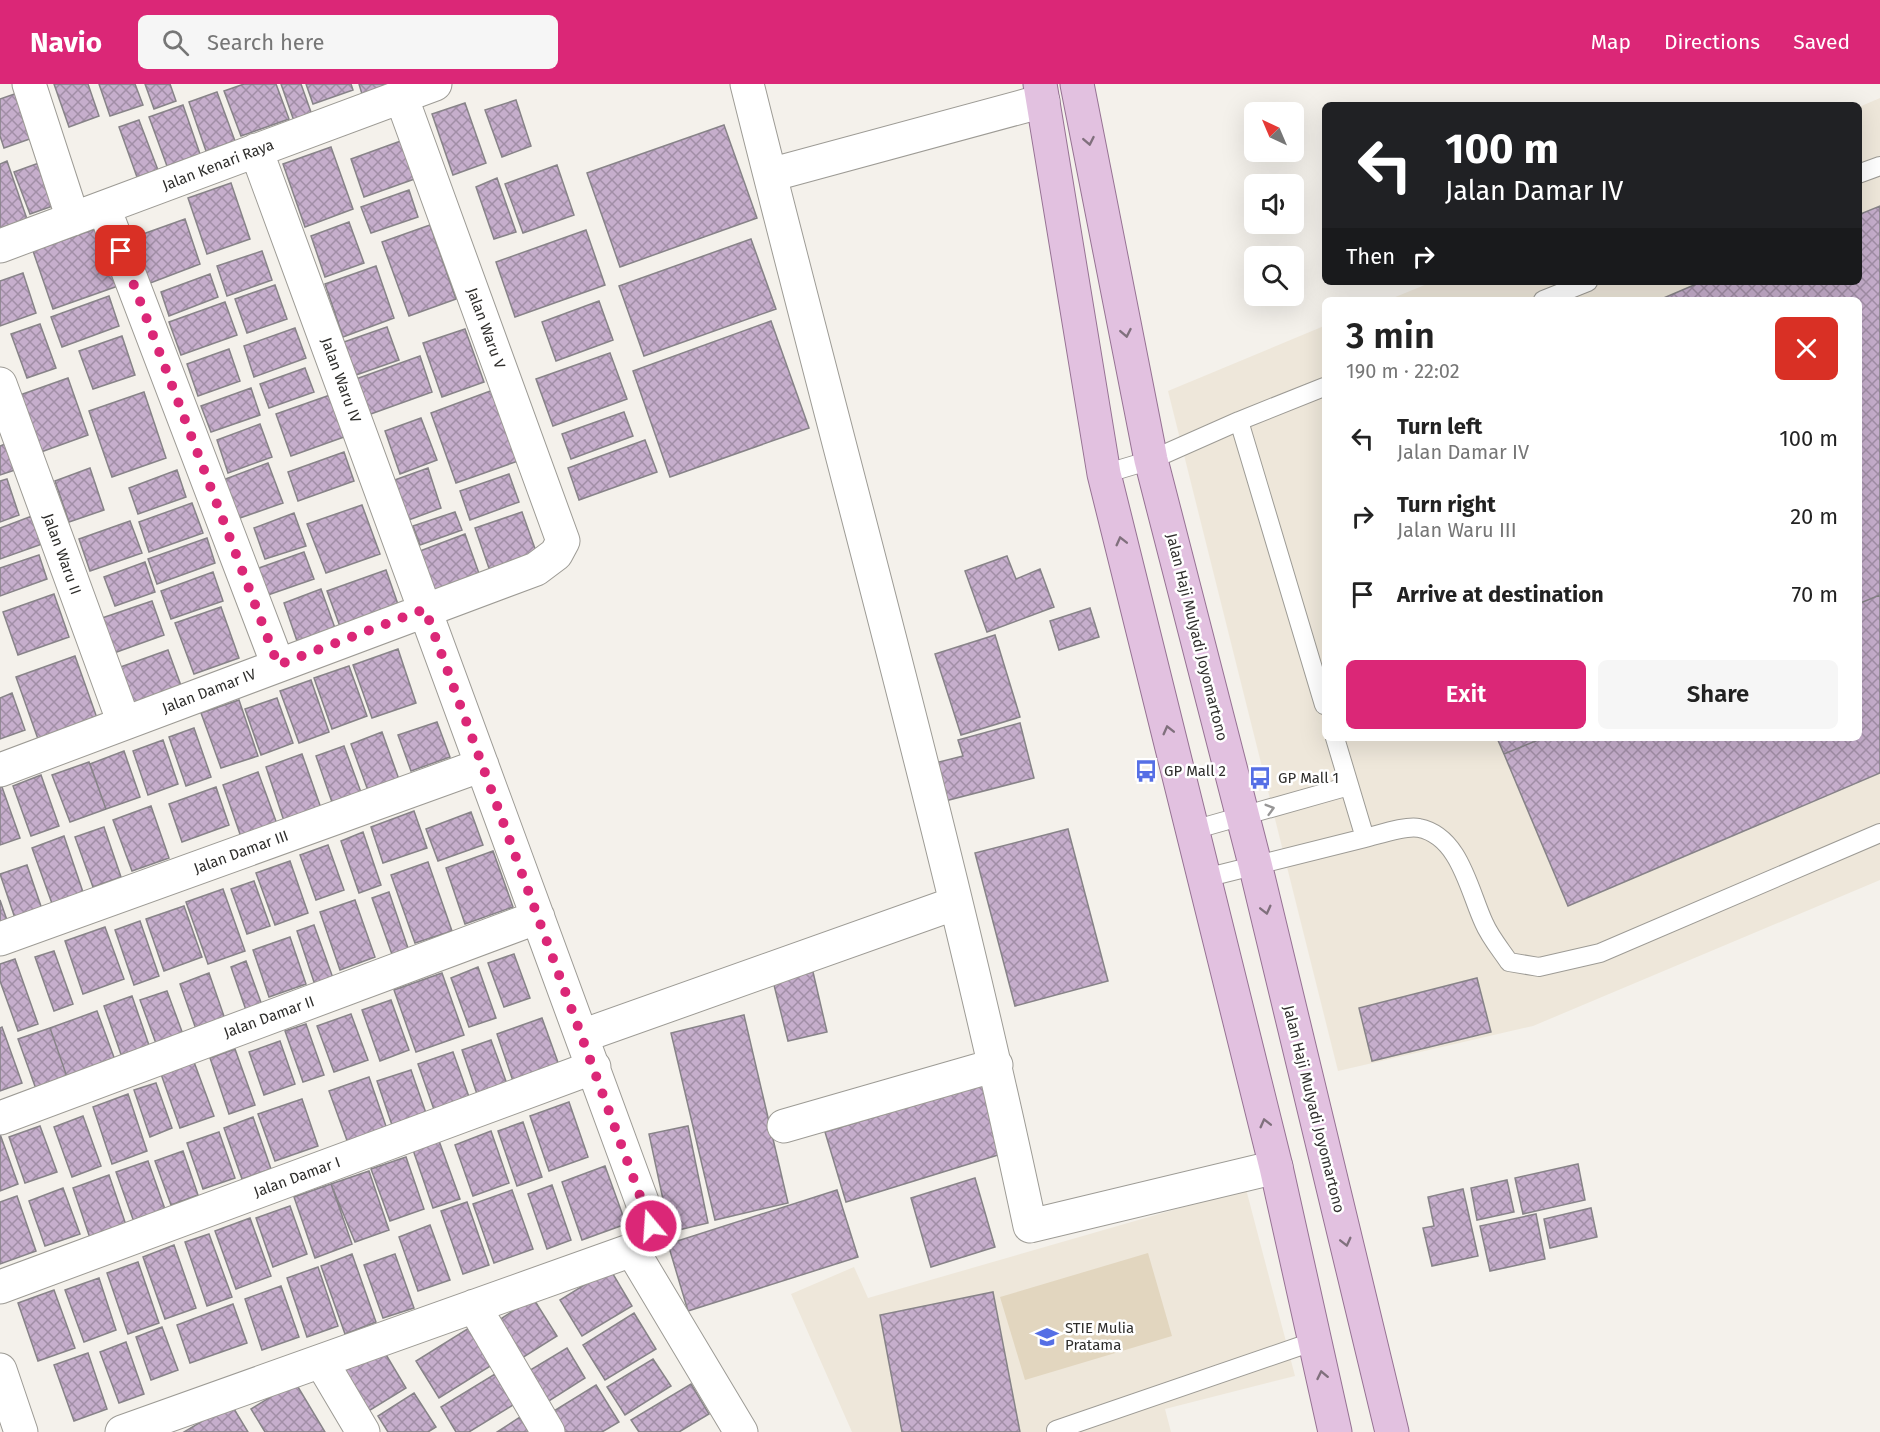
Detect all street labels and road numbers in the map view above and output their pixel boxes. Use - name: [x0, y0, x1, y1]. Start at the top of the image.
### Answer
- street label: Jalan Kenari Raya: [160, 135, 276, 195]
- street label: Jalan Waru V: [463, 285, 509, 372]
- street label: Jalan Waru IV: [317, 335, 365, 426]
- street label: Jalan Waru II: [39, 511, 85, 597]
- street label: Jalan Haji Mulyadi Joyomartono: [1162, 531, 1232, 743]
- street label: Jalan Damar IV: [160, 665, 259, 717]
- street label: Jalan Damar III: [191, 827, 291, 877]
- street label: Jalan Damar II: [221, 992, 317, 1042]
- street label: Jalan Haji Mulyadi Joyomartono: [1279, 1003, 1349, 1215]
- street label: Jalan Damar I: [251, 1153, 343, 1201]

